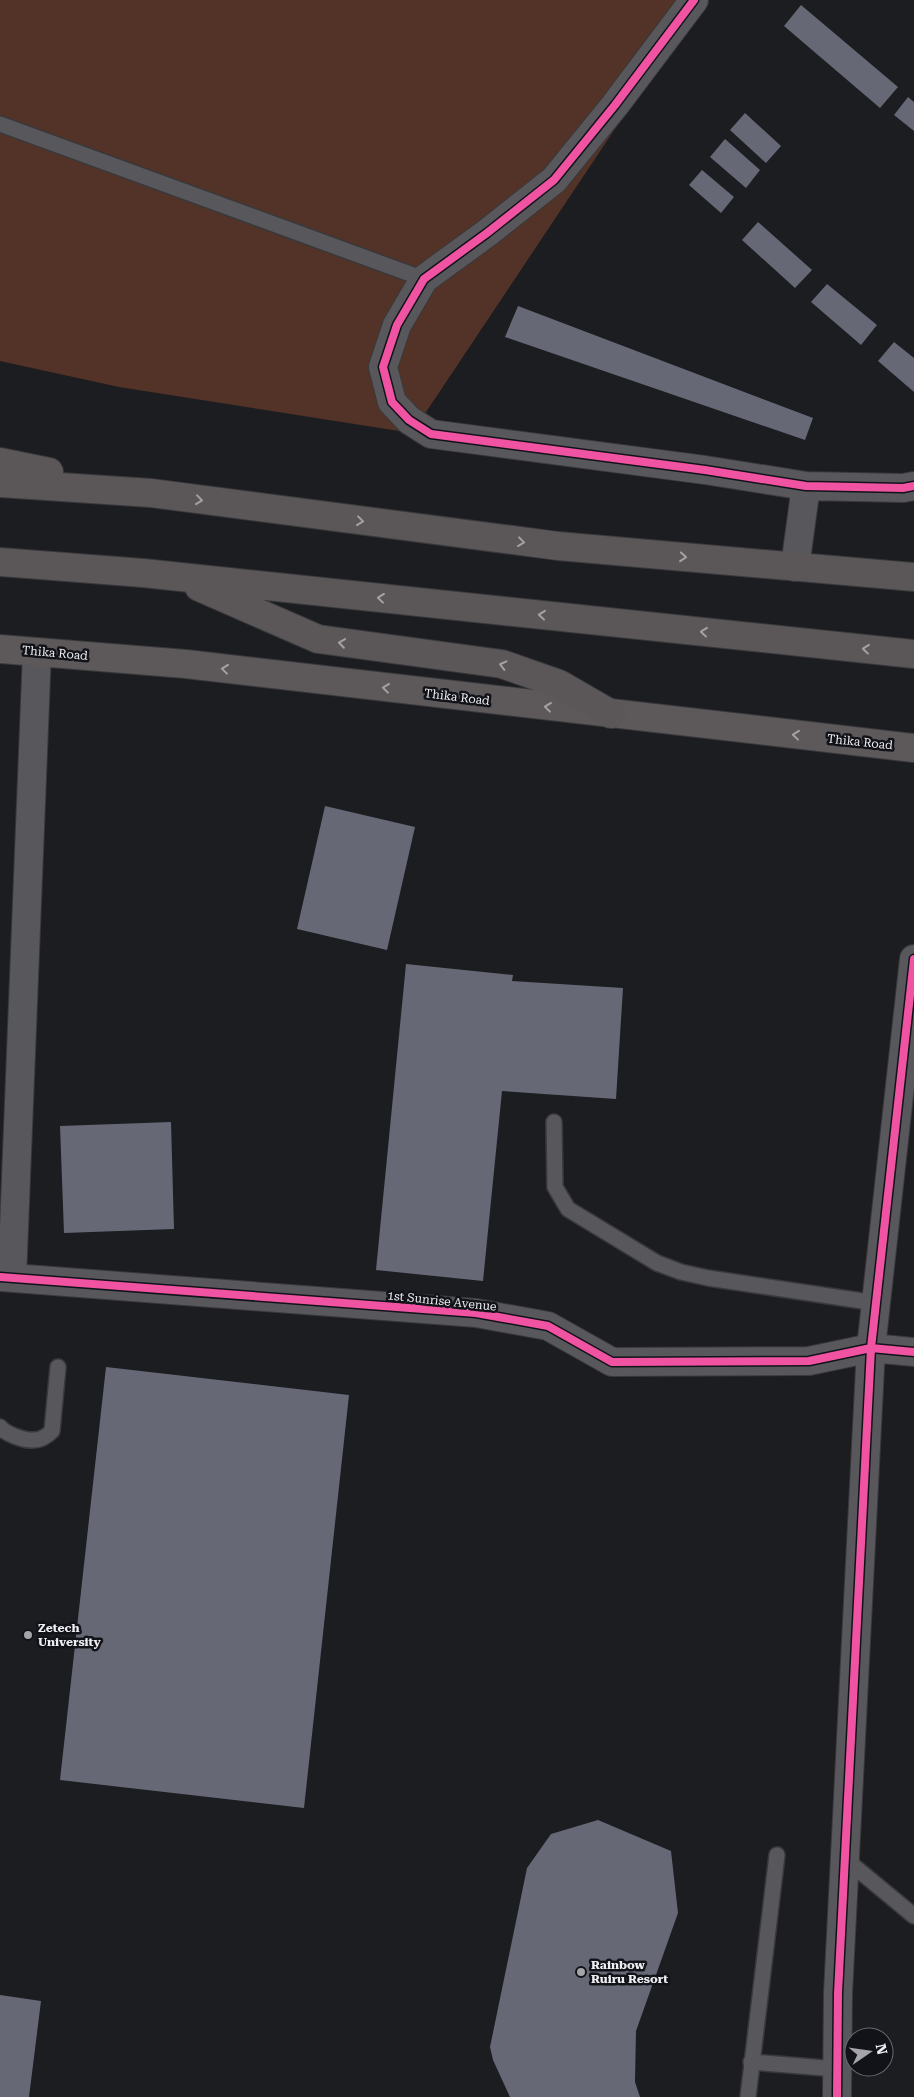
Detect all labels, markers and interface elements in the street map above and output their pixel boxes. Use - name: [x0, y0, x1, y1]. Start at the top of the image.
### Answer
- one-way arrow: [195, 494, 203, 505]
- one-way arrow: [356, 515, 364, 526]
- one-way arrow: [517, 536, 526, 546]
- one-way arrow: [679, 551, 687, 562]
- one-way arrow: [376, 593, 384, 604]
- one-way arrow: [538, 610, 546, 621]
- one-way arrow: [700, 627, 708, 638]
- one-way arrow: [338, 638, 346, 649]
- street label: Thika Road: [22, 643, 89, 663]
- one-way arrow: [861, 644, 869, 655]
- one-way arrow: [499, 660, 508, 671]
- one-way arrow: [220, 664, 228, 675]
- one-way arrow: [382, 683, 390, 694]
- street label: Thika Road: [423, 686, 491, 708]
- one-way arrow: [543, 702, 551, 713]
- one-way arrow: [792, 730, 800, 741]
- street label: Thika Road: [827, 732, 894, 752]
- street label: 1st Sunrise Avenue: [387, 1288, 498, 1314]
- place label: Zetech University: [38, 1621, 102, 1649]
- marker: Zetech University: [22, 1629, 34, 1641]
- place label: Rainbow Ruiru Resort: [591, 1958, 668, 1986]
- marker: Rainbow Ruiru Resort: [575, 1966, 587, 1978]
- north arrow: [844, 2027, 894, 2077]
- text: N: [873, 2042, 891, 2056]

